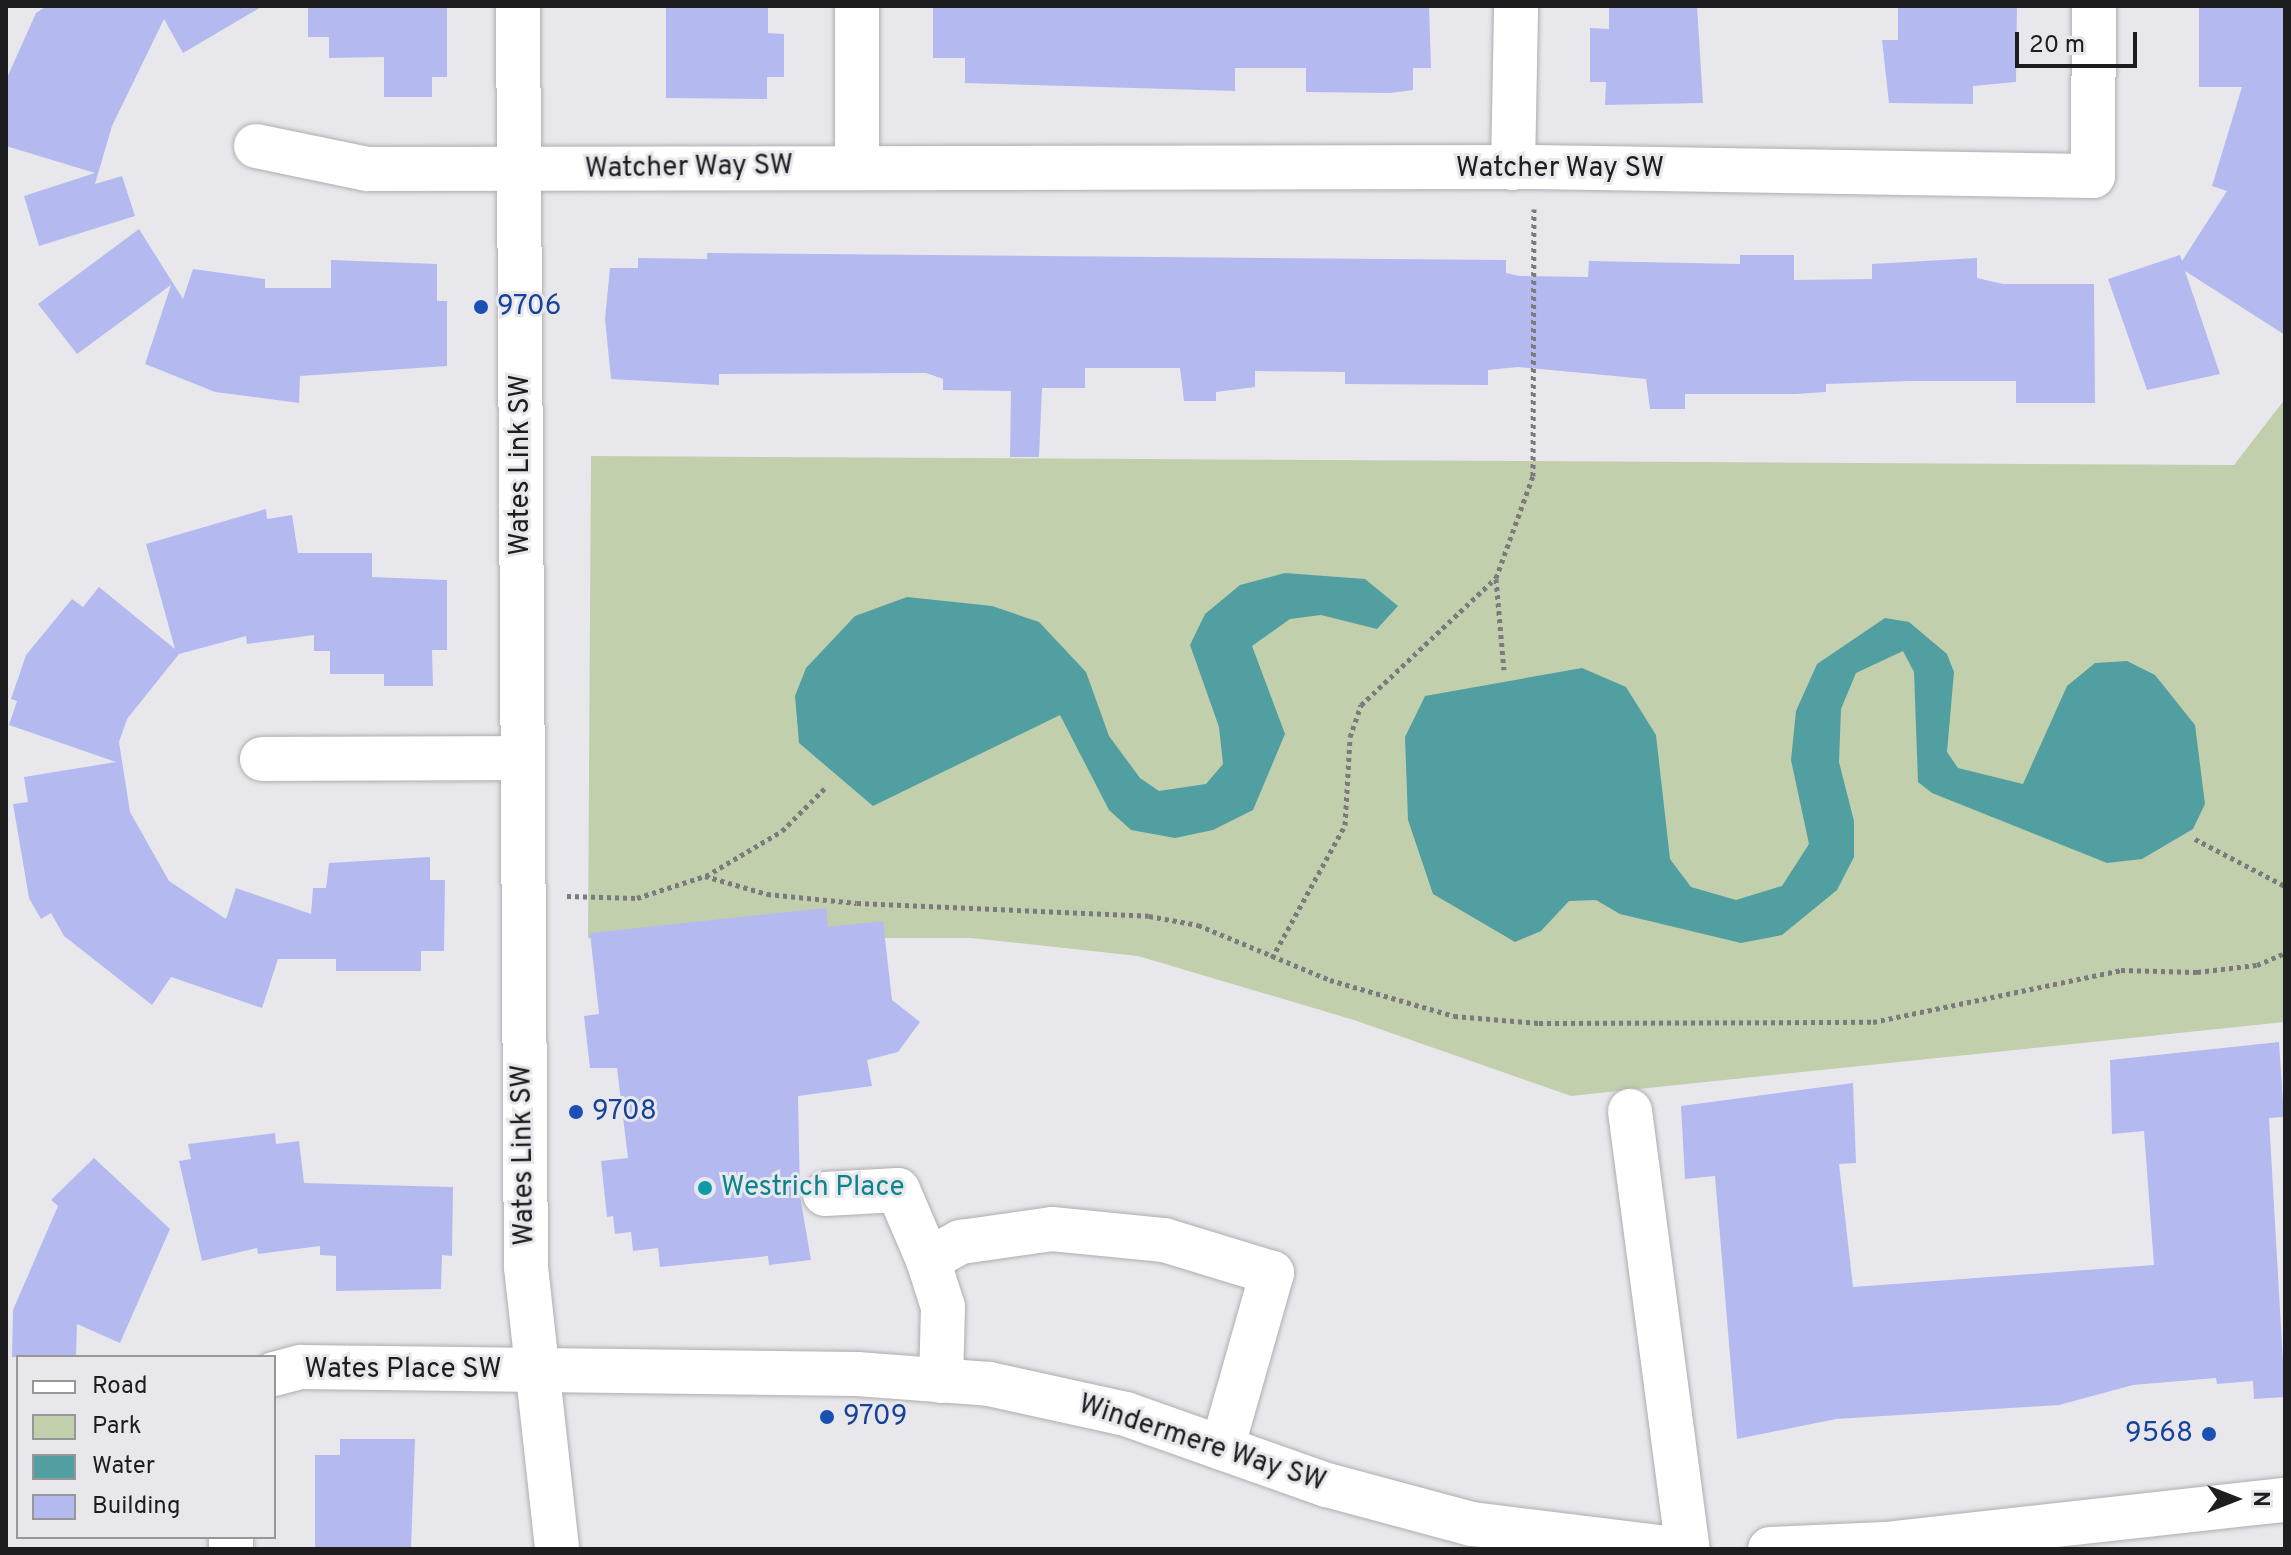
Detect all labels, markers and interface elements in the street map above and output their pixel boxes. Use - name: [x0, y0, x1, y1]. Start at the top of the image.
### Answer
- scale bar: [2019, 16, 2141, 66]
- text: 20 m: [2029, 31, 2085, 61]
- street label: Watcher Way SW: [584, 149, 794, 187]
- street label: Watcher Way SW: [1455, 152, 1665, 186]
- place label: 9706: [497, 290, 561, 324]
- marker: 9706: [472, 298, 490, 316]
- street label: Wates Link SW: [504, 374, 538, 556]
- street label: Wates Link SW: [506, 1064, 542, 1246]
- place label: 9708: [592, 1095, 657, 1129]
- marker: 9708: [567, 1103, 585, 1121]
- place label: Westrich Place: [721, 1171, 905, 1205]
- marker: Westrich Place: [696, 1179, 714, 1197]
- street label: Wates Place SW: [304, 1353, 502, 1387]
- legend: [16, 1355, 276, 1539]
- text: Road: [92, 1372, 148, 1402]
- street label: Windermere Way SW: [1074, 1388, 1330, 1500]
- place label: 9709: [843, 1400, 907, 1434]
- marker: 9709: [818, 1408, 836, 1426]
- text: Park: [92, 1412, 142, 1442]
- place label: 9568: [2125, 1417, 2193, 1451]
- marker: 9568: [2200, 1425, 2218, 1443]
- text: Water: [92, 1452, 155, 1482]
- north arrow: [2195, 1459, 2275, 1539]
- text: N: [2246, 1491, 2273, 1507]
- text: Building: [92, 1492, 181, 1522]

